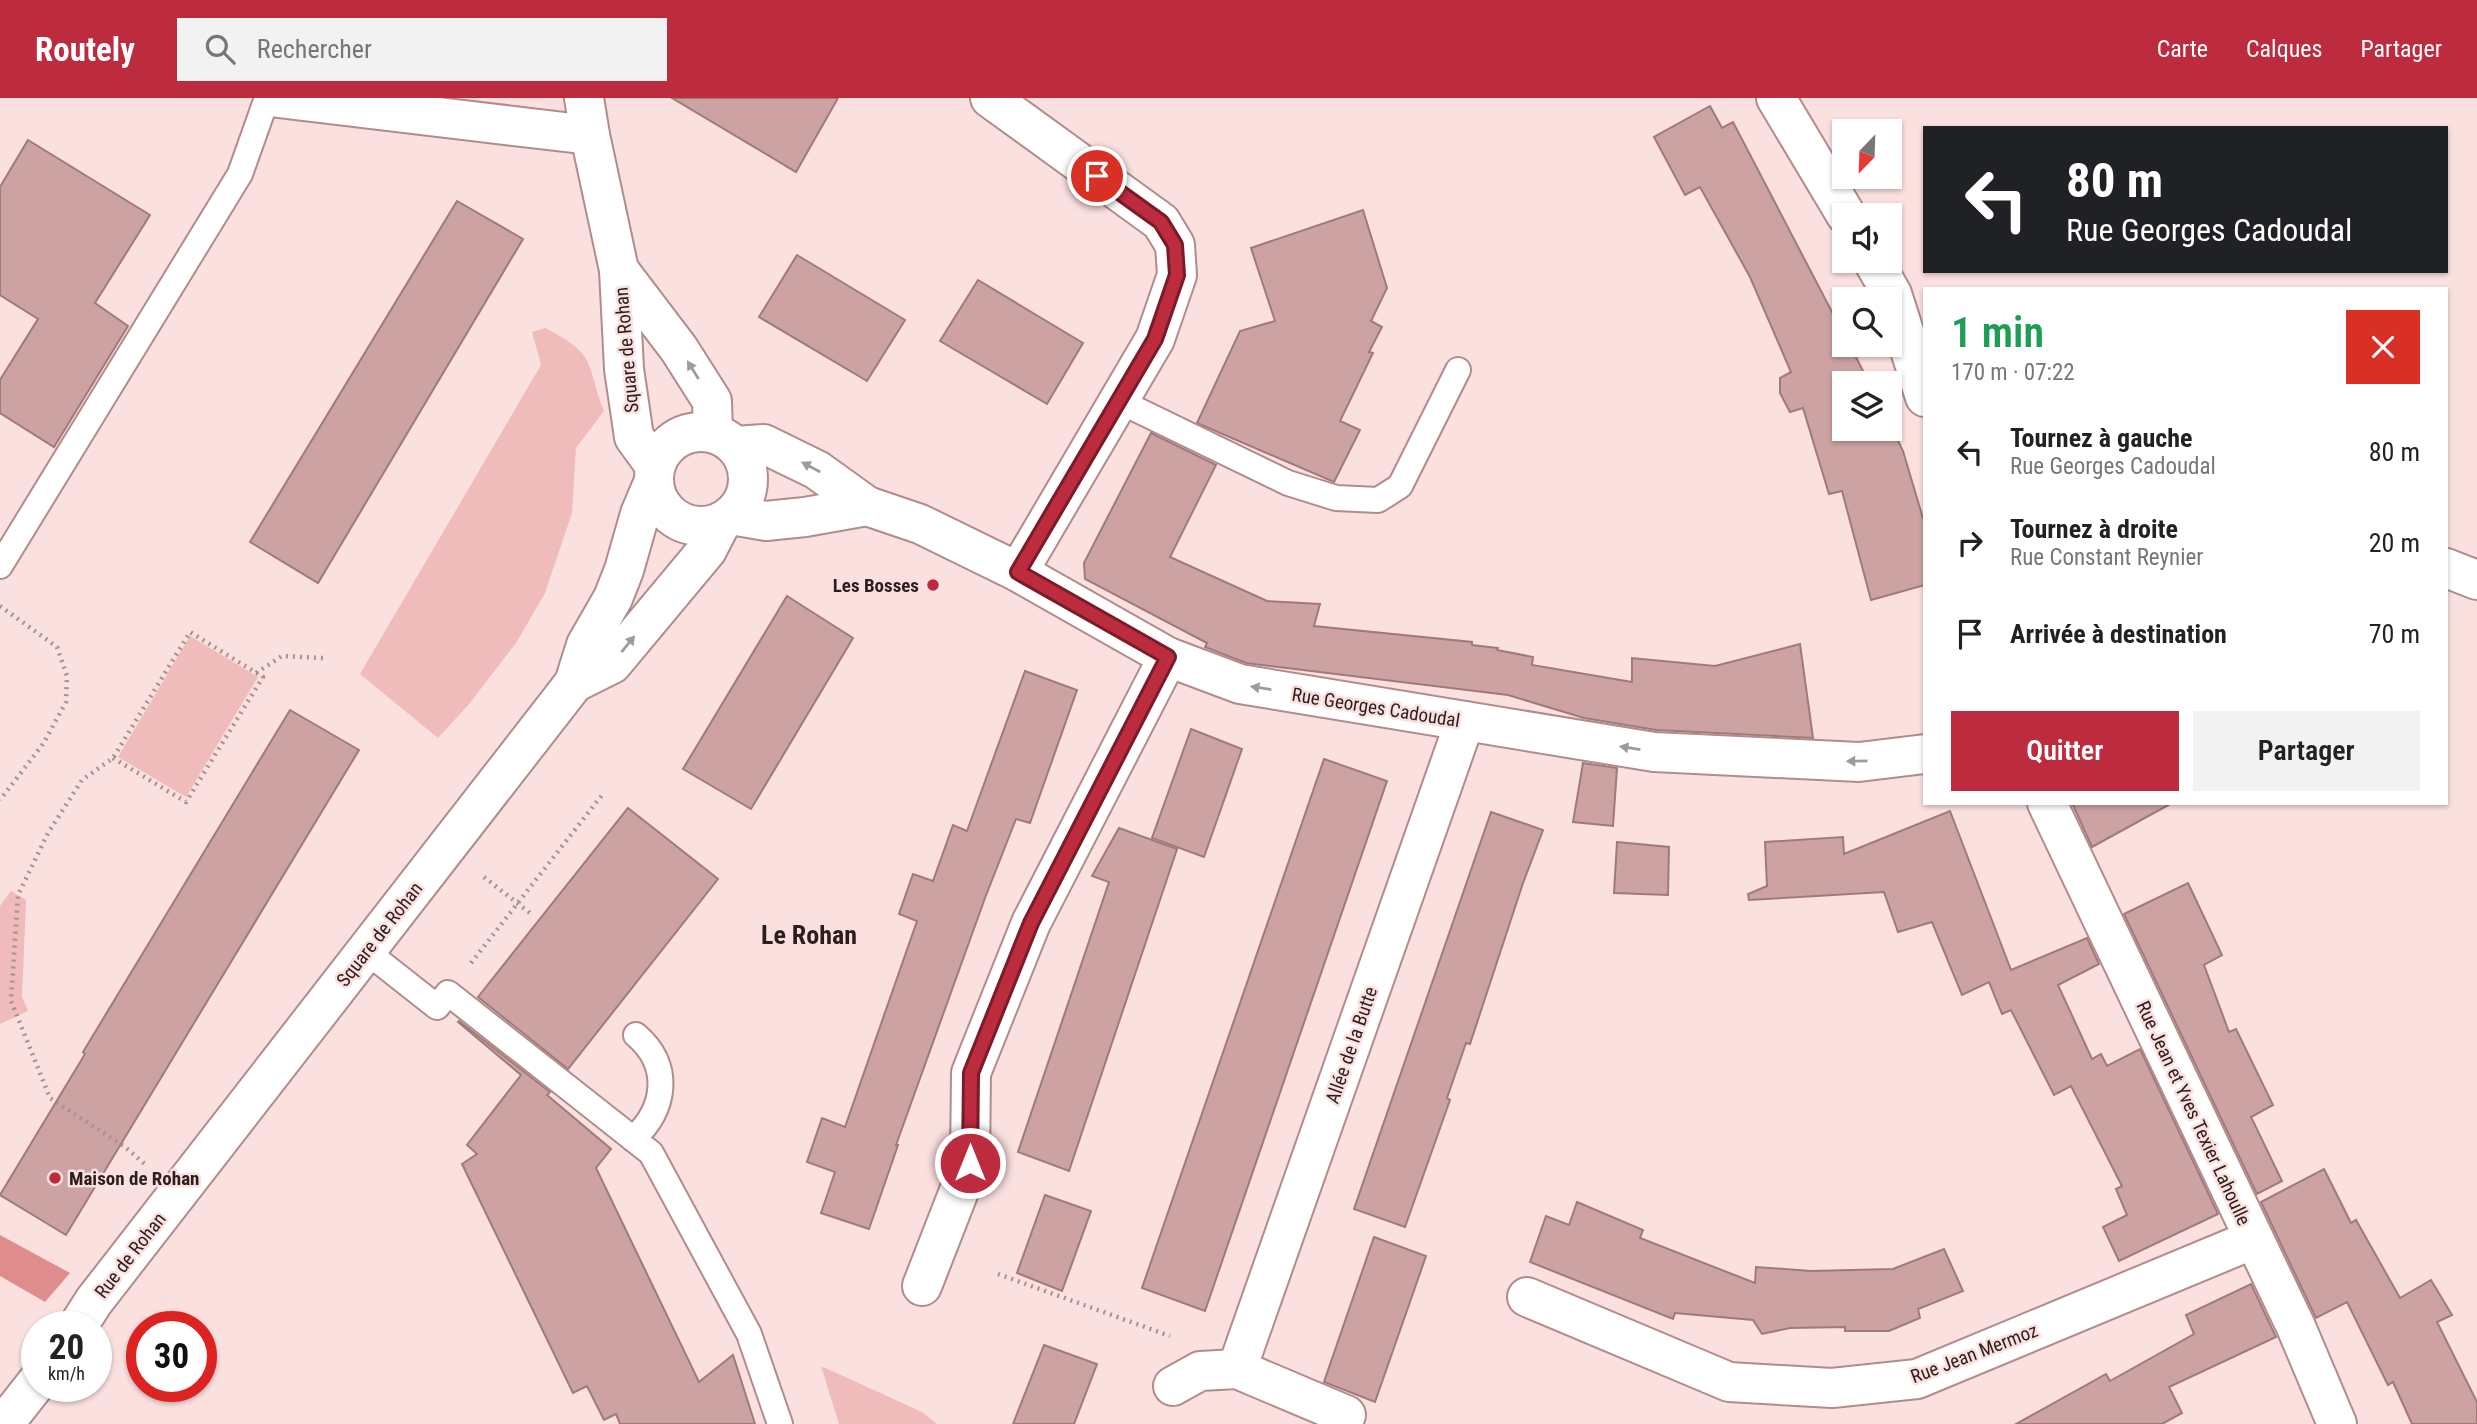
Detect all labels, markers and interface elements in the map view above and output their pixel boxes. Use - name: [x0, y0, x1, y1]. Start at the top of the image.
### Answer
- search box: [177, 18, 667, 81]
- text: Routely: [35, 30, 135, 69]
- icon: search: [201, 30, 239, 68]
- text: Rechercher: [257, 34, 372, 64]
- text: Carte: [2157, 35, 2208, 63]
- text: Calques: [2246, 35, 2322, 63]
- text: Partager: [2360, 35, 2442, 63]
- north arrow: [1832, 119, 1902, 189]
- map controls: [1832, 119, 1902, 441]
- pin: [1067, 146, 1127, 206]
- text: 80 m: [2066, 152, 2163, 209]
- icon: left: [1951, 154, 2042, 245]
- icon: arrive: [1078, 157, 1116, 195]
- button: sound: [1832, 203, 1902, 273]
- text: Rue Georges Cadoudal: [2066, 211, 2352, 249]
- street label: Square de Rohan: [610, 286, 643, 414]
- button: search: [1832, 287, 1902, 357]
- text: 1 min: [1951, 308, 2044, 357]
- button: close: [2346, 310, 2420, 384]
- text: 170 m · 07:22: [1951, 359, 2075, 386]
- one-way arrow: [686, 361, 699, 380]
- button: layers: [1832, 371, 1902, 441]
- text: Tournez à gauche: [2010, 423, 2192, 453]
- icon: left: [1951, 433, 1989, 471]
- text: 80 m: [2369, 437, 2420, 467]
- text: Rue Georges Cadoudal: [2010, 453, 2216, 480]
- one-way arrow: [801, 461, 821, 473]
- text: Tournez à droite: [2010, 514, 2178, 544]
- icon: right: [1951, 524, 1989, 562]
- text: 20 m: [2369, 528, 2420, 558]
- text: Rue Constant Reynier: [2010, 544, 2203, 571]
- place label: Les Bosses: [833, 574, 919, 597]
- marker: Les Bosses: [925, 577, 941, 593]
- icon: arrive: [1951, 615, 1989, 653]
- text: Arrivée à destination: [2010, 619, 2227, 649]
- text: 70 m: [2369, 619, 2420, 649]
- one-way arrow: [620, 635, 635, 652]
- one-way arrow: [1250, 682, 1272, 693]
- street label: Rue Georges Cadoudal: [1290, 683, 1462, 732]
- button: Quitter: [1951, 711, 2179, 791]
- button: Partager: [2193, 711, 2420, 791]
- one-way arrow: [1619, 742, 1641, 753]
- one-way arrow: [1846, 755, 1868, 767]
- street label: Square de Rohan: [331, 877, 427, 991]
- district label: Le Rohan: [761, 920, 857, 950]
- street label: Allée de la Butte: [1321, 984, 1382, 1107]
- street label: Rue Jean et Yves Texier Lahoulle: [2131, 997, 2256, 1229]
- position arrow: [933, 1126, 1007, 1200]
- place label: Maison de Rohan: [69, 1167, 199, 1190]
- marker: Maison de Rohan: [47, 1170, 63, 1186]
- street label: Rue de Rohan: [90, 1208, 171, 1303]
- speed limit sign: 30: [126, 1311, 217, 1402]
- street label: Rue Jean Mermoz: [1907, 1319, 2041, 1388]
- text: 20: [49, 1327, 84, 1368]
- text: km/h: [48, 1363, 85, 1384]

